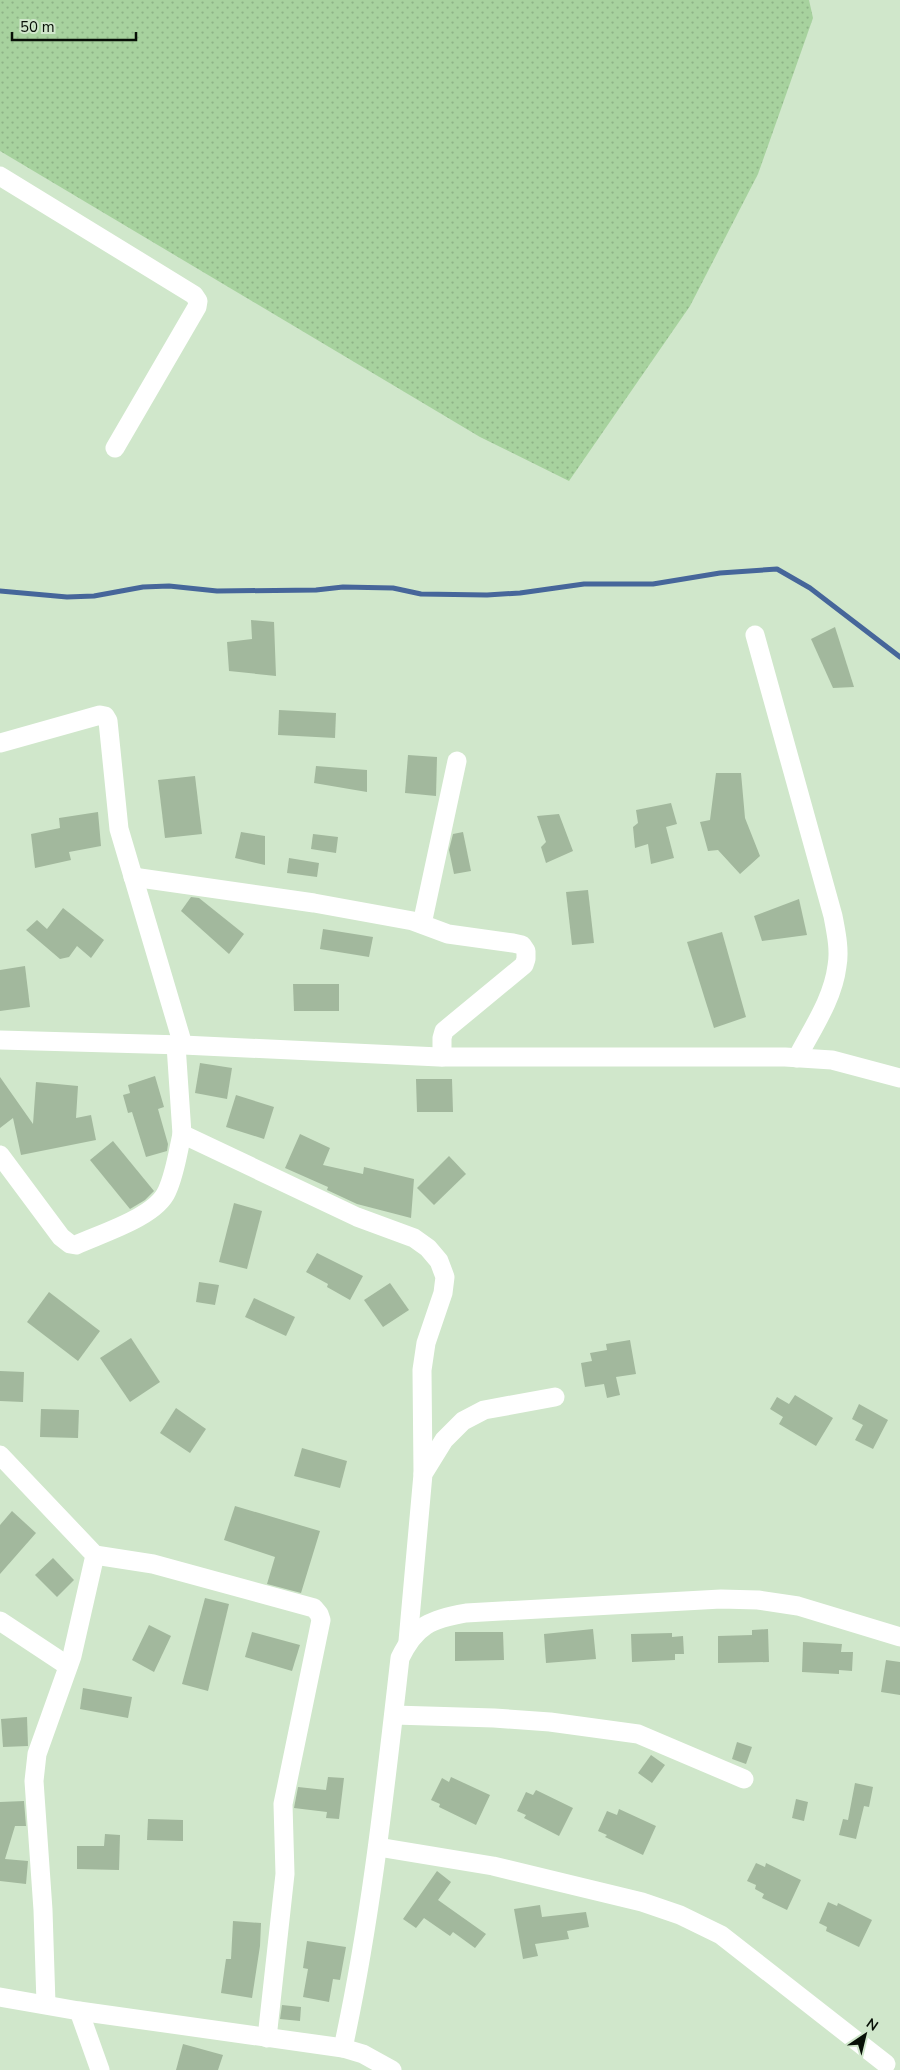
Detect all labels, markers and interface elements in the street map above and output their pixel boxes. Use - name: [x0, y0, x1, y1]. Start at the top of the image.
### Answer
- scale bar: [12, 10, 136, 42]
- text: 50 m: [20, 17, 55, 37]
- north arrow: [840, 2010, 890, 2060]
- text: N: [862, 2014, 882, 2036]

